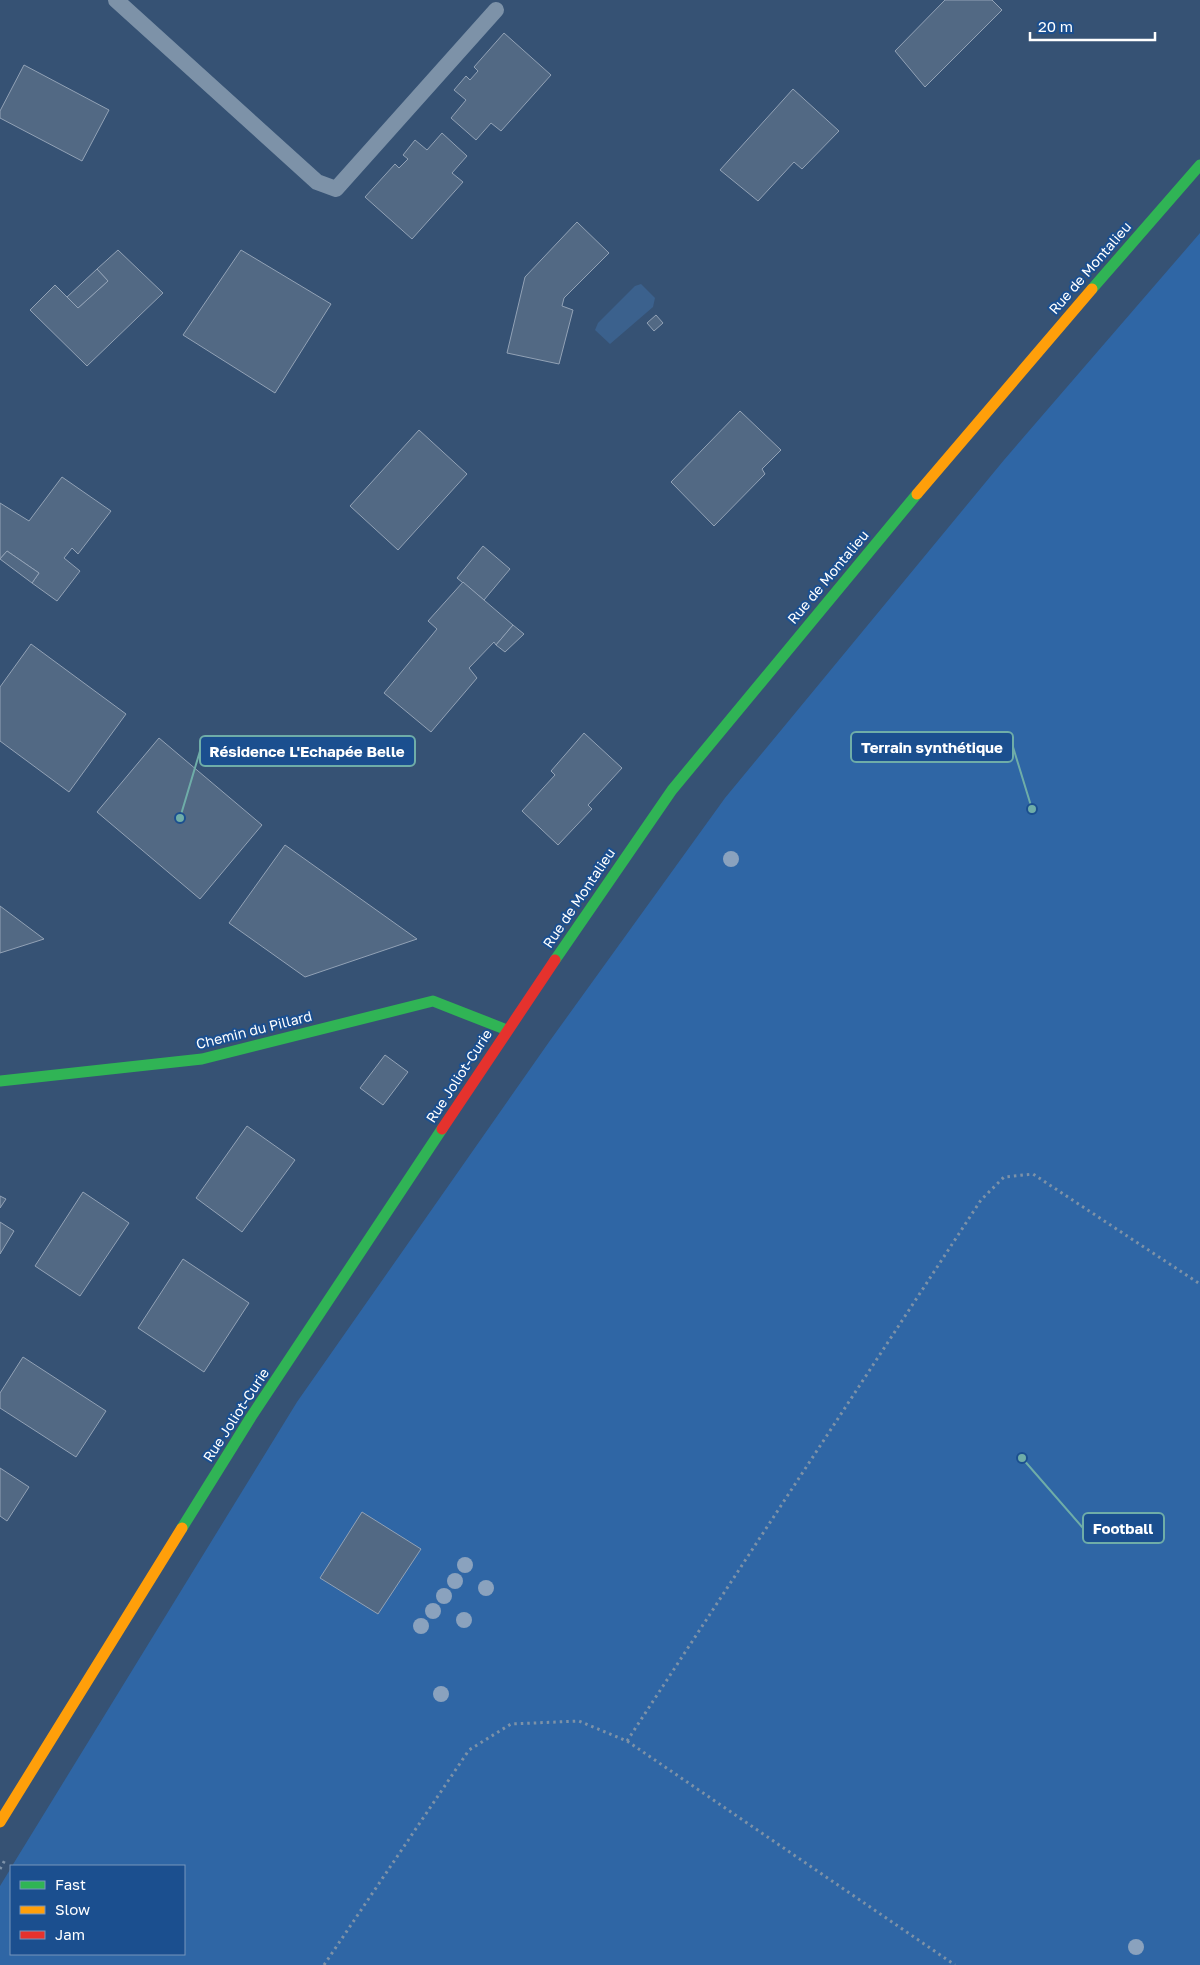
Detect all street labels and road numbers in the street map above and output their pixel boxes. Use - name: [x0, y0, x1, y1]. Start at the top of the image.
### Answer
- street label: Rue de Montalieu: [1045, 218, 1134, 317]
- street label: Rue de Montalieu: [784, 526, 872, 627]
- street label: Rue de Montalieu: [539, 845, 618, 951]
- street label: Chemin du Pillard: [194, 1007, 314, 1052]
- street label: Rue Joliot-Curie: [422, 1026, 495, 1126]
- street label: Rue Joliot-Curie: [199, 1365, 272, 1465]

